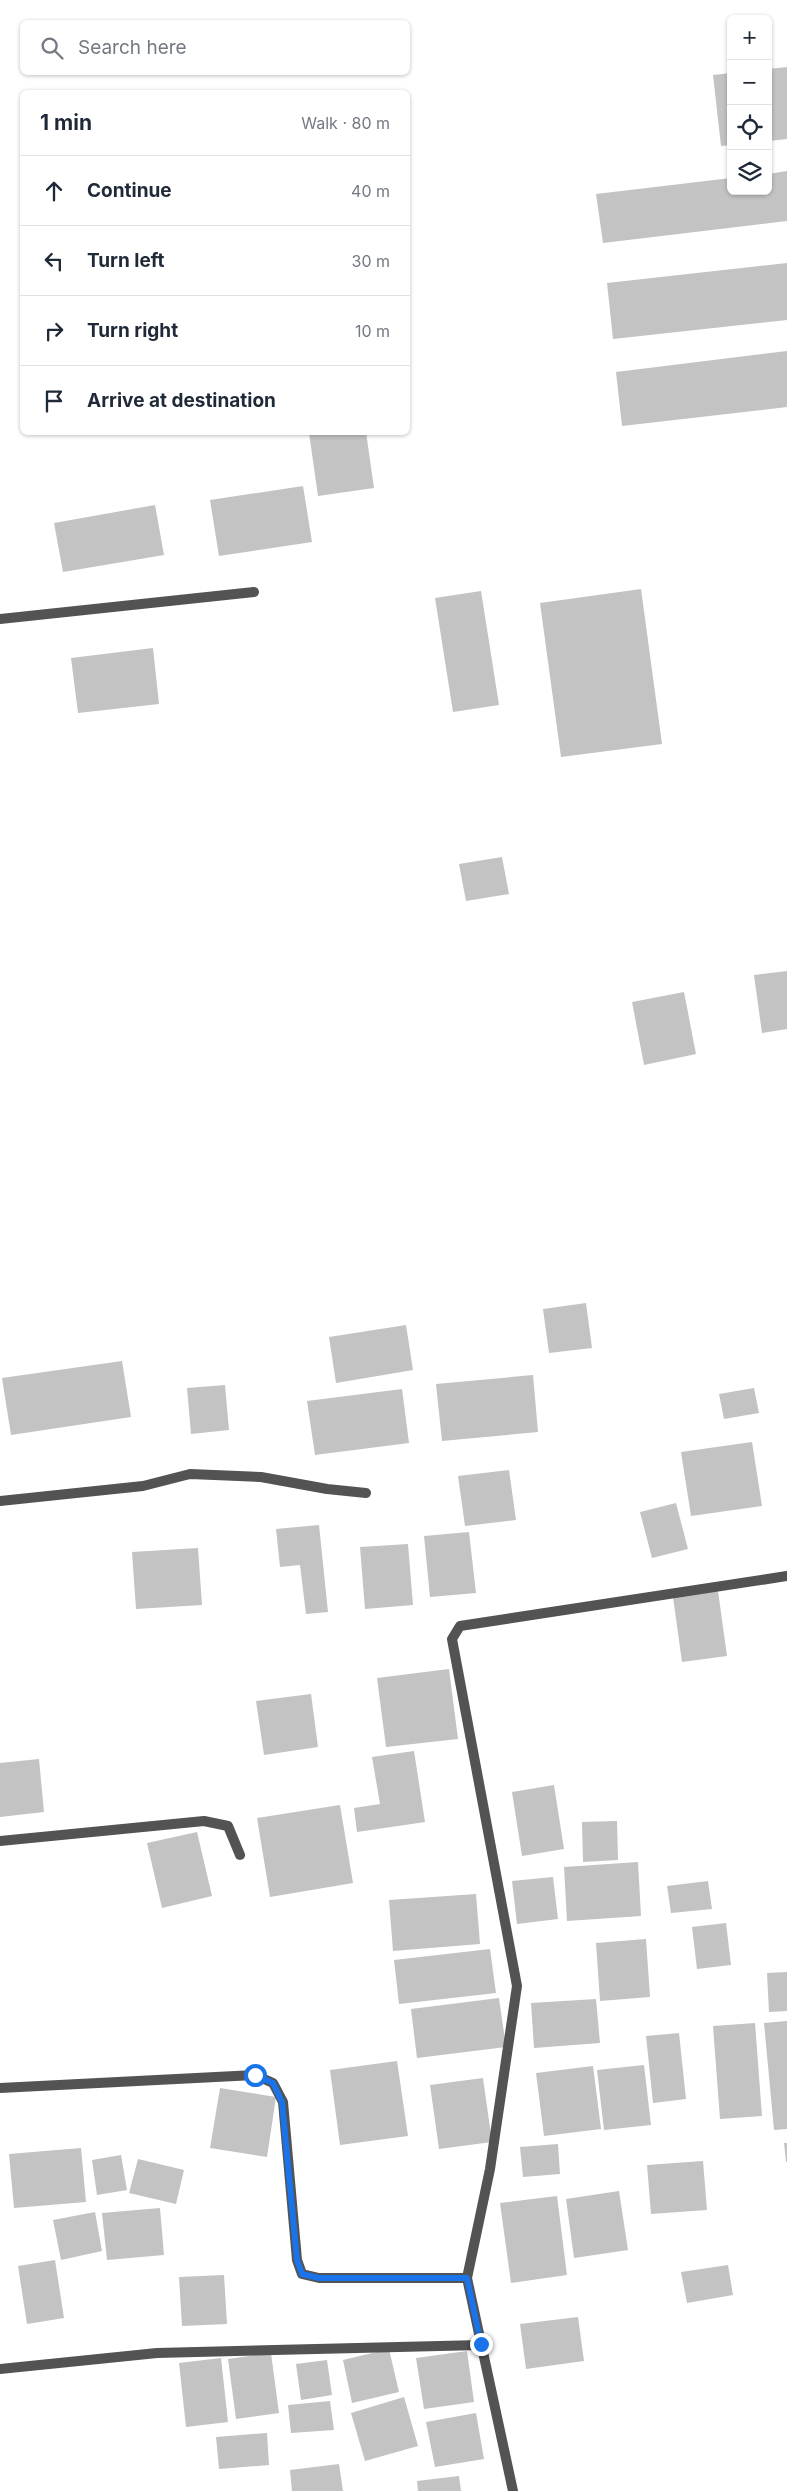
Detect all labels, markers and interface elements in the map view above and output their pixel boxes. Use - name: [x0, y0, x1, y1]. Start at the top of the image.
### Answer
- map controls: [727, 15, 772, 195]
- button: +: [727, 15, 772, 60]
- search box: [20, 20, 410, 75]
- icon: search: [38, 34, 66, 62]
- text: Search here: [78, 36, 187, 59]
- button: −: [727, 60, 772, 105]
- button: locate: [727, 105, 772, 150]
- text: 1 min: [40, 110, 92, 135]
- text: Walk · 80 m: [301, 113, 390, 133]
- button: layers: [727, 150, 772, 195]
- icon: ahead: [40, 177, 68, 205]
- text: Continue: [87, 179, 172, 202]
- text: 40 m: [351, 181, 390, 201]
- icon: left: [40, 247, 68, 275]
- text: Turn left: [87, 249, 165, 272]
- text: 30 m: [352, 251, 390, 271]
- icon: right: [40, 317, 68, 345]
- text: Turn right: [87, 319, 178, 342]
- text: 10 m: [355, 321, 390, 341]
- icon: arrive: [40, 387, 68, 415]
- text: Arrive at destination: [87, 389, 276, 412]
- route start: [244, 2064, 267, 2087]
- route end: [470, 2333, 493, 2356]

